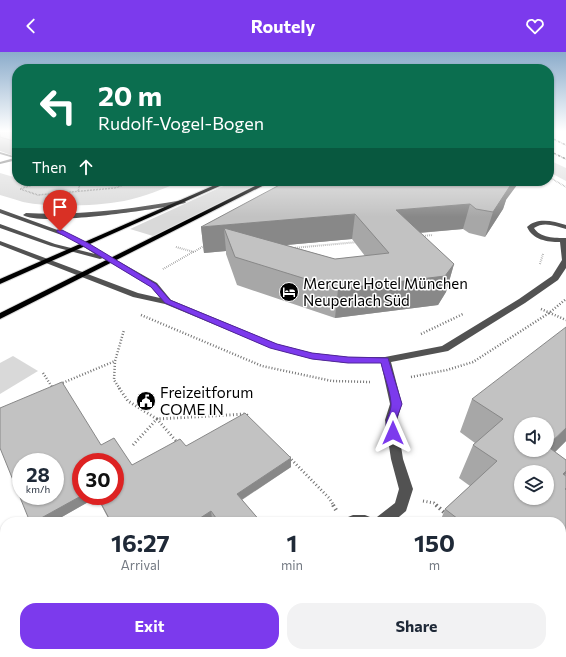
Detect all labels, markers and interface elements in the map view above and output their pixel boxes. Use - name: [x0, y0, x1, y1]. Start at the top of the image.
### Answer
- icon: back: [20, 15, 42, 37]
- text: Routely: [251, 15, 315, 37]
- icon: heart: [524, 15, 546, 37]
- text: 20 m: [98, 78, 162, 112]
- icon: left: [32, 80, 84, 132]
- text: Rudolf-Vogel-Bogen: [98, 112, 264, 134]
- icon: ahead: [75, 156, 97, 178]
- text: Then: [32, 158, 67, 176]
- pin: [43, 190, 77, 231]
- icon: arrive: [49, 196, 71, 218]
- place label: Mercure Hotel München Neuperlach Süd: [303, 274, 468, 309]
- hotel icon: Mercure Hotel München Neuperlach Süd: [278, 281, 300, 303]
- place label: Freizeitforum COME IN: [160, 383, 253, 418]
- public building icon: Freizeitforum COME IN: [135, 390, 157, 412]
- position arrow: [372, 412, 414, 454]
- map controls: [514, 417, 554, 505]
- button: sound: [514, 417, 554, 457]
- speed limit sign: 30: [72, 453, 124, 505]
- text: 28: [26, 462, 50, 486]
- button: layers: [514, 465, 554, 505]
- text: km/h: [26, 483, 50, 495]
- text: 16:27: [111, 528, 170, 557]
- text: 1: [287, 528, 297, 557]
- text: 150: [414, 528, 455, 557]
- text: Arrival: [121, 557, 160, 573]
- text: min: [281, 557, 303, 573]
- text: m: [429, 557, 440, 573]
- button: Exit: [20, 603, 279, 649]
- button: Share: [287, 603, 546, 649]

